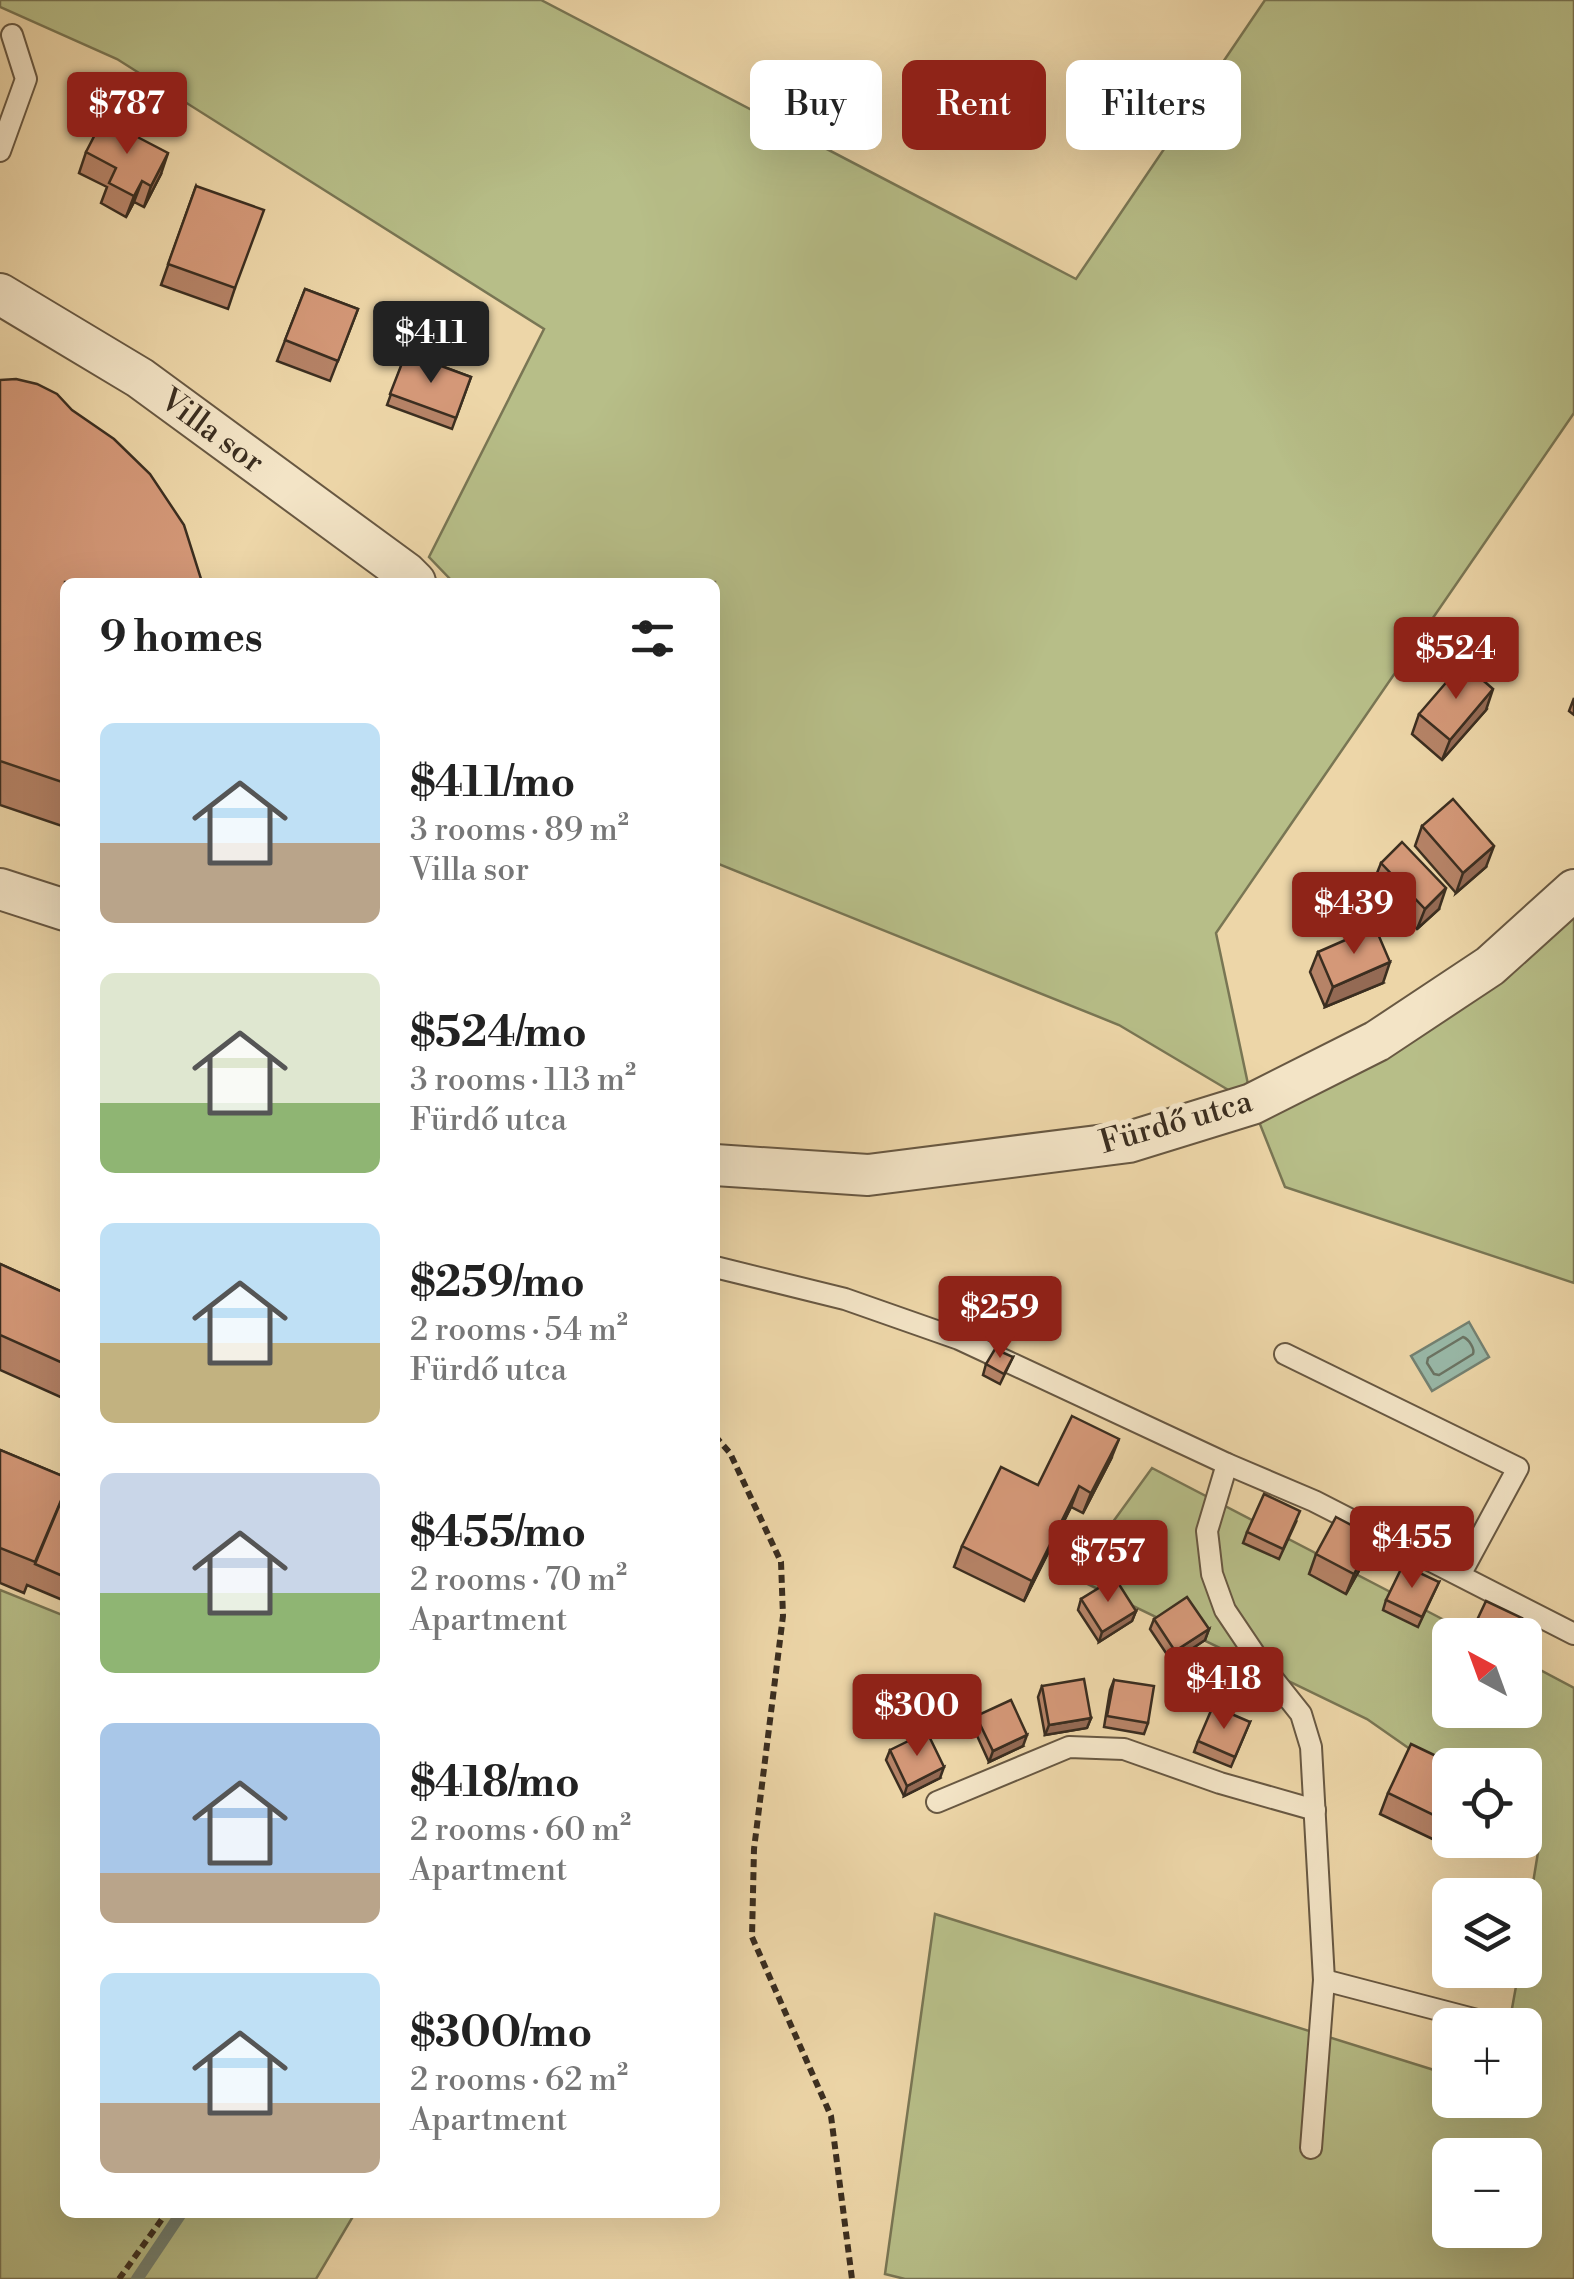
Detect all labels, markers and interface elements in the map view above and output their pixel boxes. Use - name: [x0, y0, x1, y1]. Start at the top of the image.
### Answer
- chip: Buy: [750, 60, 882, 150]
- chip: Rent: [902, 60, 1046, 150]
- chip: Filters: [1066, 60, 1241, 150]
- pin: $787: [68, 72, 186, 157]
- text: $787: [89, 84, 165, 124]
- pin: $411: [372, 301, 490, 386]
- text: $411: [395, 313, 467, 353]
- street label: Villa sor: [151, 379, 272, 482]
- icon: filters: [625, 611, 680, 666]
- text: 9 homes: [100, 612, 263, 665]
- pin: $524: [1397, 617, 1515, 702]
- text: $524: [1416, 629, 1496, 669]
- text: $411/mo: [410, 757, 575, 810]
- icon: home: [180, 763, 300, 883]
- text: 3 rooms · 89 m²: [410, 810, 629, 850]
- text: Villa sor: [410, 850, 529, 890]
- pin: $439: [1295, 872, 1413, 957]
- text: $439: [1314, 884, 1394, 924]
- text: $524/mo: [410, 1007, 587, 1060]
- icon: home: [180, 1013, 300, 1133]
- text: 3 rooms · 113 m²: [410, 1060, 636, 1100]
- street label: Fürdő utca: [1095, 1081, 1258, 1163]
- text: Fürdő utca: [410, 1100, 567, 1140]
- text: $259/mo: [410, 1257, 585, 1310]
- icon: home: [180, 1263, 300, 1383]
- pin: $259: [941, 1276, 1059, 1361]
- text: $259: [960, 1288, 1040, 1328]
- text: 2 rooms · 54 m²: [410, 1310, 628, 1350]
- text: Fürdő utca: [410, 1350, 567, 1390]
- pin: $455: [1353, 1506, 1471, 1591]
- text: $455/mo: [410, 1507, 586, 1560]
- icon: home: [180, 1513, 300, 1633]
- text: $455: [1372, 1518, 1452, 1558]
- pin: $757: [1049, 1520, 1167, 1605]
- text: $757: [1071, 1532, 1145, 1572]
- text: 2 rooms · 70 m²: [410, 1560, 627, 1600]
- text: Apartment: [410, 1600, 567, 1640]
- north arrow: [1432, 1618, 1542, 1728]
- map controls: [1432, 1618, 1542, 2248]
- pin: $418: [1165, 1647, 1283, 1732]
- text: $418: [1186, 1659, 1262, 1699]
- pin: $300: [858, 1674, 976, 1759]
- text: $300: [875, 1686, 959, 1726]
- button: locate: [1432, 1748, 1542, 1858]
- text: $418/mo: [410, 1757, 580, 1810]
- icon: home: [180, 1763, 300, 1883]
- text: 2 rooms · 60 m²: [410, 1810, 631, 1850]
- text: Apartment: [410, 1850, 567, 1890]
- button: layers: [1432, 1878, 1542, 1988]
- text: $300/mo: [410, 2007, 592, 2060]
- button: +: [1432, 2008, 1542, 2118]
- icon: home: [180, 2013, 300, 2133]
- text: 2 rooms · 62 m²: [410, 2060, 628, 2100]
- text: Apartment: [410, 2100, 567, 2140]
- button: −: [1432, 2138, 1542, 2248]

